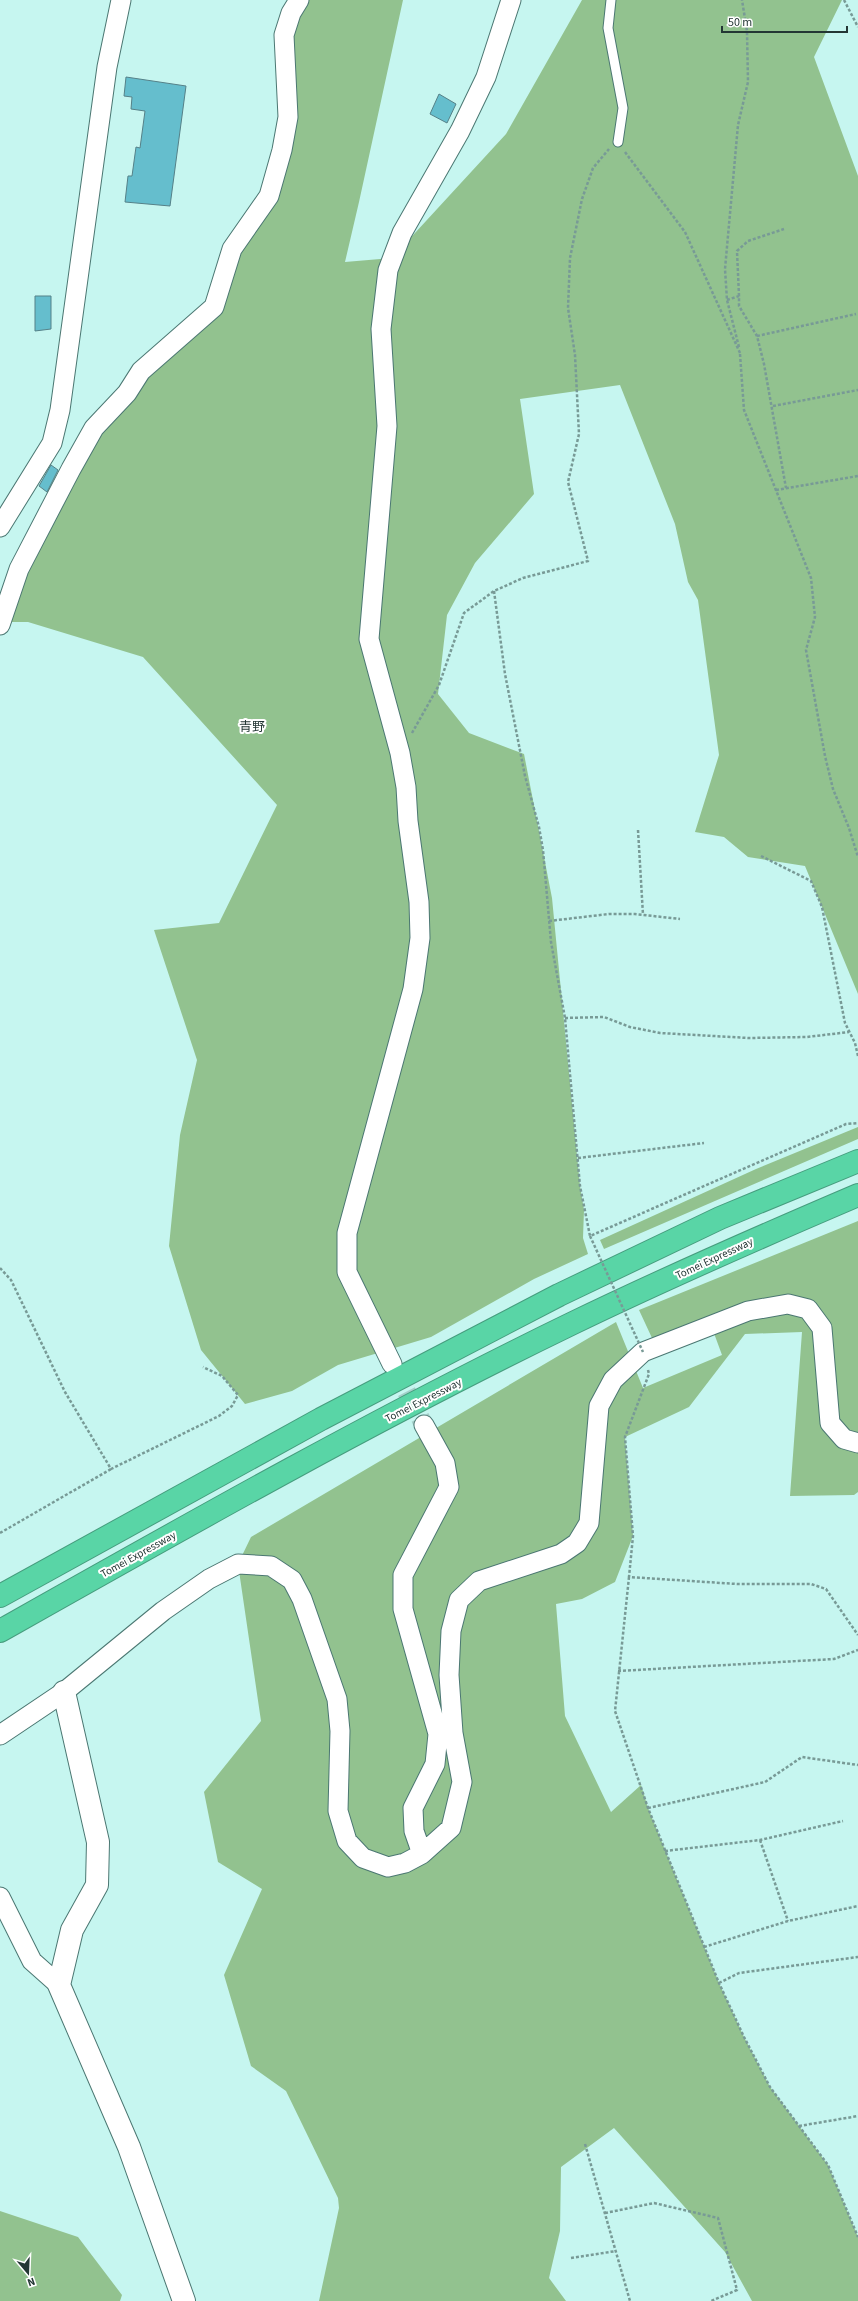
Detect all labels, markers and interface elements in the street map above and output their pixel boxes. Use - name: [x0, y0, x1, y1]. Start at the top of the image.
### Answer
- scale bar: [722, 8, 847, 34]
- text: 50 m: [728, 14, 752, 31]
- district label: 青野: [239, 718, 265, 736]
- street label: Tomei Expressway: [673, 1234, 755, 1283]
- street label: Tomei Expressway: [382, 1375, 464, 1426]
- street label: Tomei Expressway: [98, 1528, 179, 1581]
- north arrow: [8, 2253, 48, 2293]
- text: N: [25, 2274, 37, 2290]

